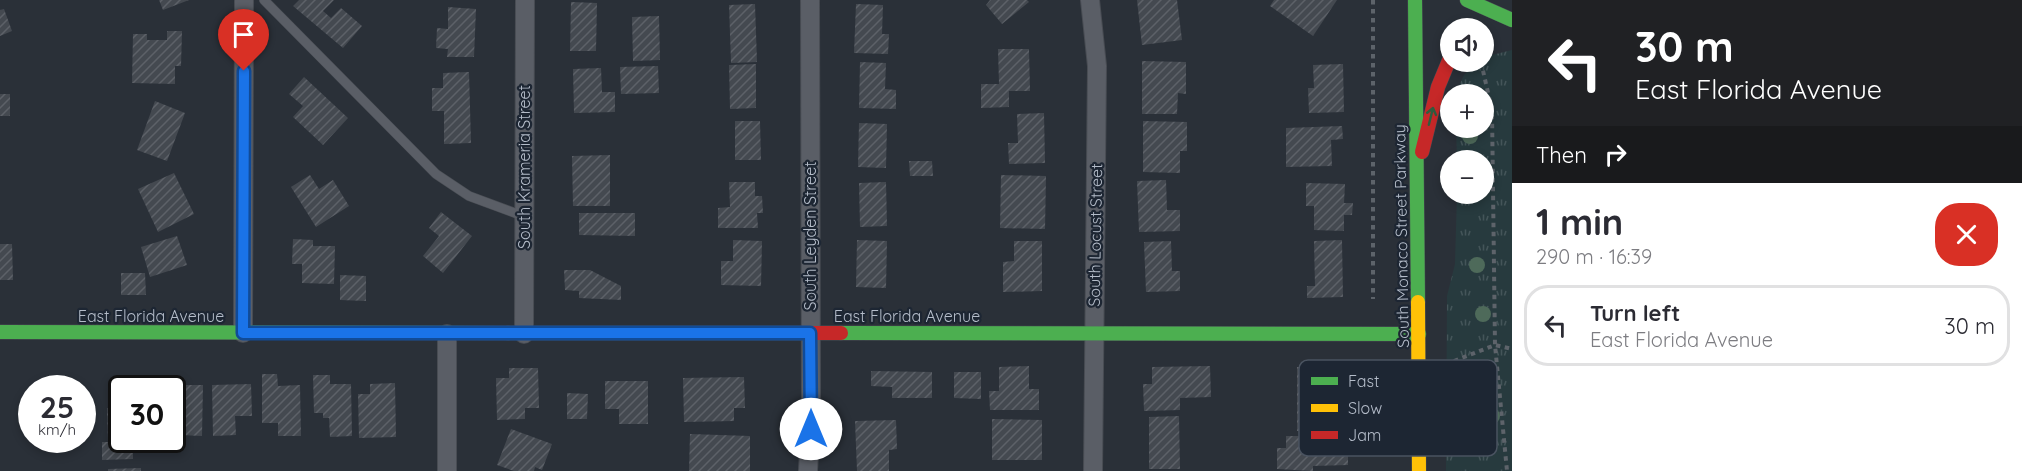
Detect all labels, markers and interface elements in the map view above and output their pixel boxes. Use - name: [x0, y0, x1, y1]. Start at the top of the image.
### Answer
- pin: [218, 9, 269, 71]
- icon: arrive: [227, 18, 260, 51]
- map controls: [1440, 18, 1494, 204]
- button: sound: [1440, 18, 1494, 72]
- text: 30 m: [1635, 20, 1734, 73]
- icon: left: [1536, 24, 1614, 102]
- text: East Florida Avenue: [1635, 72, 1882, 106]
- button: +: [1440, 84, 1494, 138]
- street label: South Krameria Street: [514, 85, 534, 249]
- one-way arrow: [1425, 107, 1437, 126]
- street label: South Monaco Street Parkway: [1389, 124, 1413, 348]
- icon: right: [1599, 138, 1632, 171]
- text: Then: [1536, 141, 1587, 169]
- button: −: [1440, 150, 1494, 204]
- street label: South Leyden Street: [800, 161, 820, 311]
- street label: South Locust Street: [1084, 163, 1106, 307]
- text: 1 min: [1536, 199, 1623, 244]
- button: close: [1935, 203, 1998, 266]
- text: 290 m · 16:39: [1536, 244, 1652, 269]
- text: Turn left: [1590, 299, 1680, 327]
- street label: East Florida Avenue: [78, 306, 224, 326]
- street label: East Florida Avenue: [834, 306, 980, 326]
- icon: left: [1539, 309, 1572, 342]
- text: 30 m: [1944, 312, 1995, 340]
- text: East Florida Avenue: [1590, 327, 1773, 352]
- legend: [1299, 360, 1497, 456]
- text: Fast: [1348, 371, 1379, 391]
- speed limit sign: 30: [108, 375, 186, 453]
- text: 25: [40, 388, 74, 426]
- position arrow: [779, 397, 843, 461]
- text: Slow: [1348, 398, 1382, 418]
- text: km/h: [38, 420, 76, 439]
- text: Jam: [1348, 425, 1381, 445]

